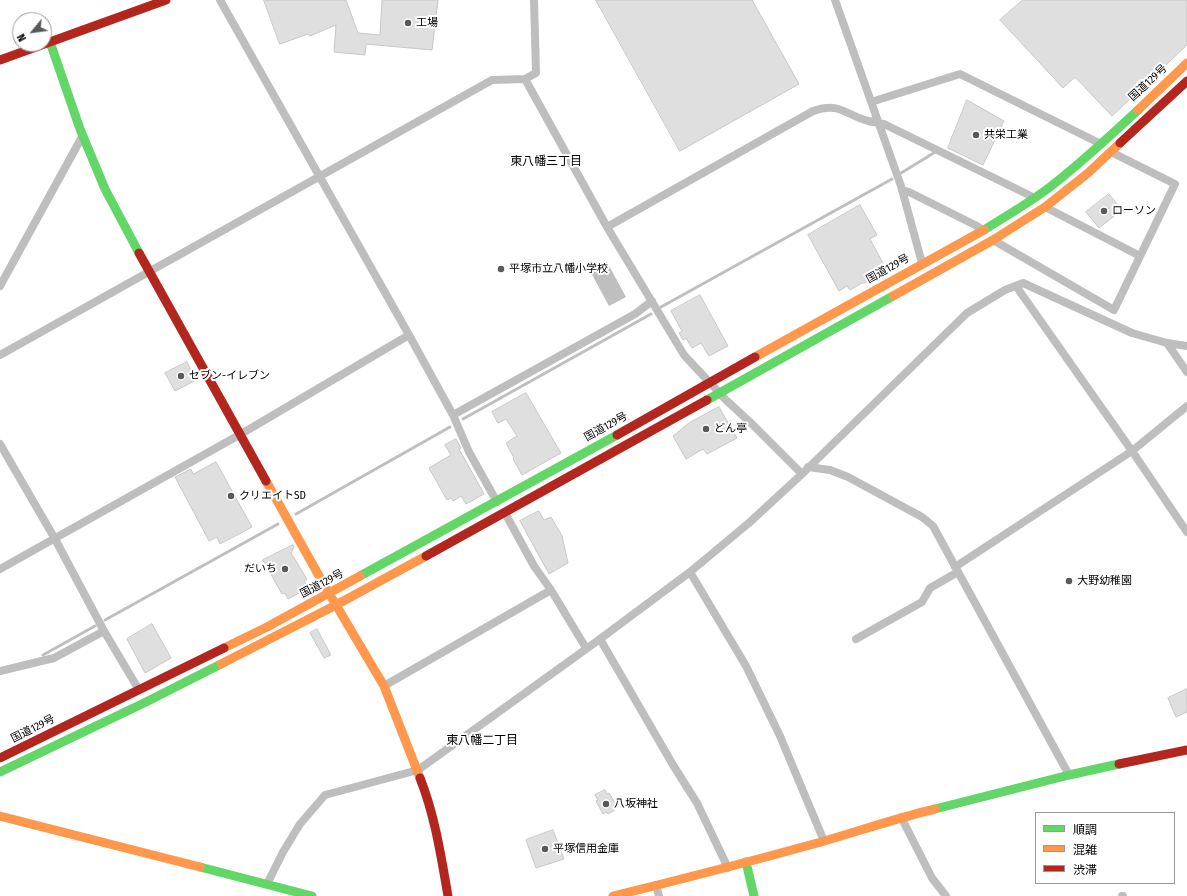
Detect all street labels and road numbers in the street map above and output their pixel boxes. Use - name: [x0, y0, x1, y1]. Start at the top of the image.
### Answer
- street label: 国道129号: [1126, 62, 1170, 104]
- street label: 国道129号: [864, 252, 912, 286]
- street label: 国道129号: [582, 410, 630, 444]
- street label: 国道129号: [298, 567, 346, 601]
- street label: 国道129号: [9, 712, 57, 746]

